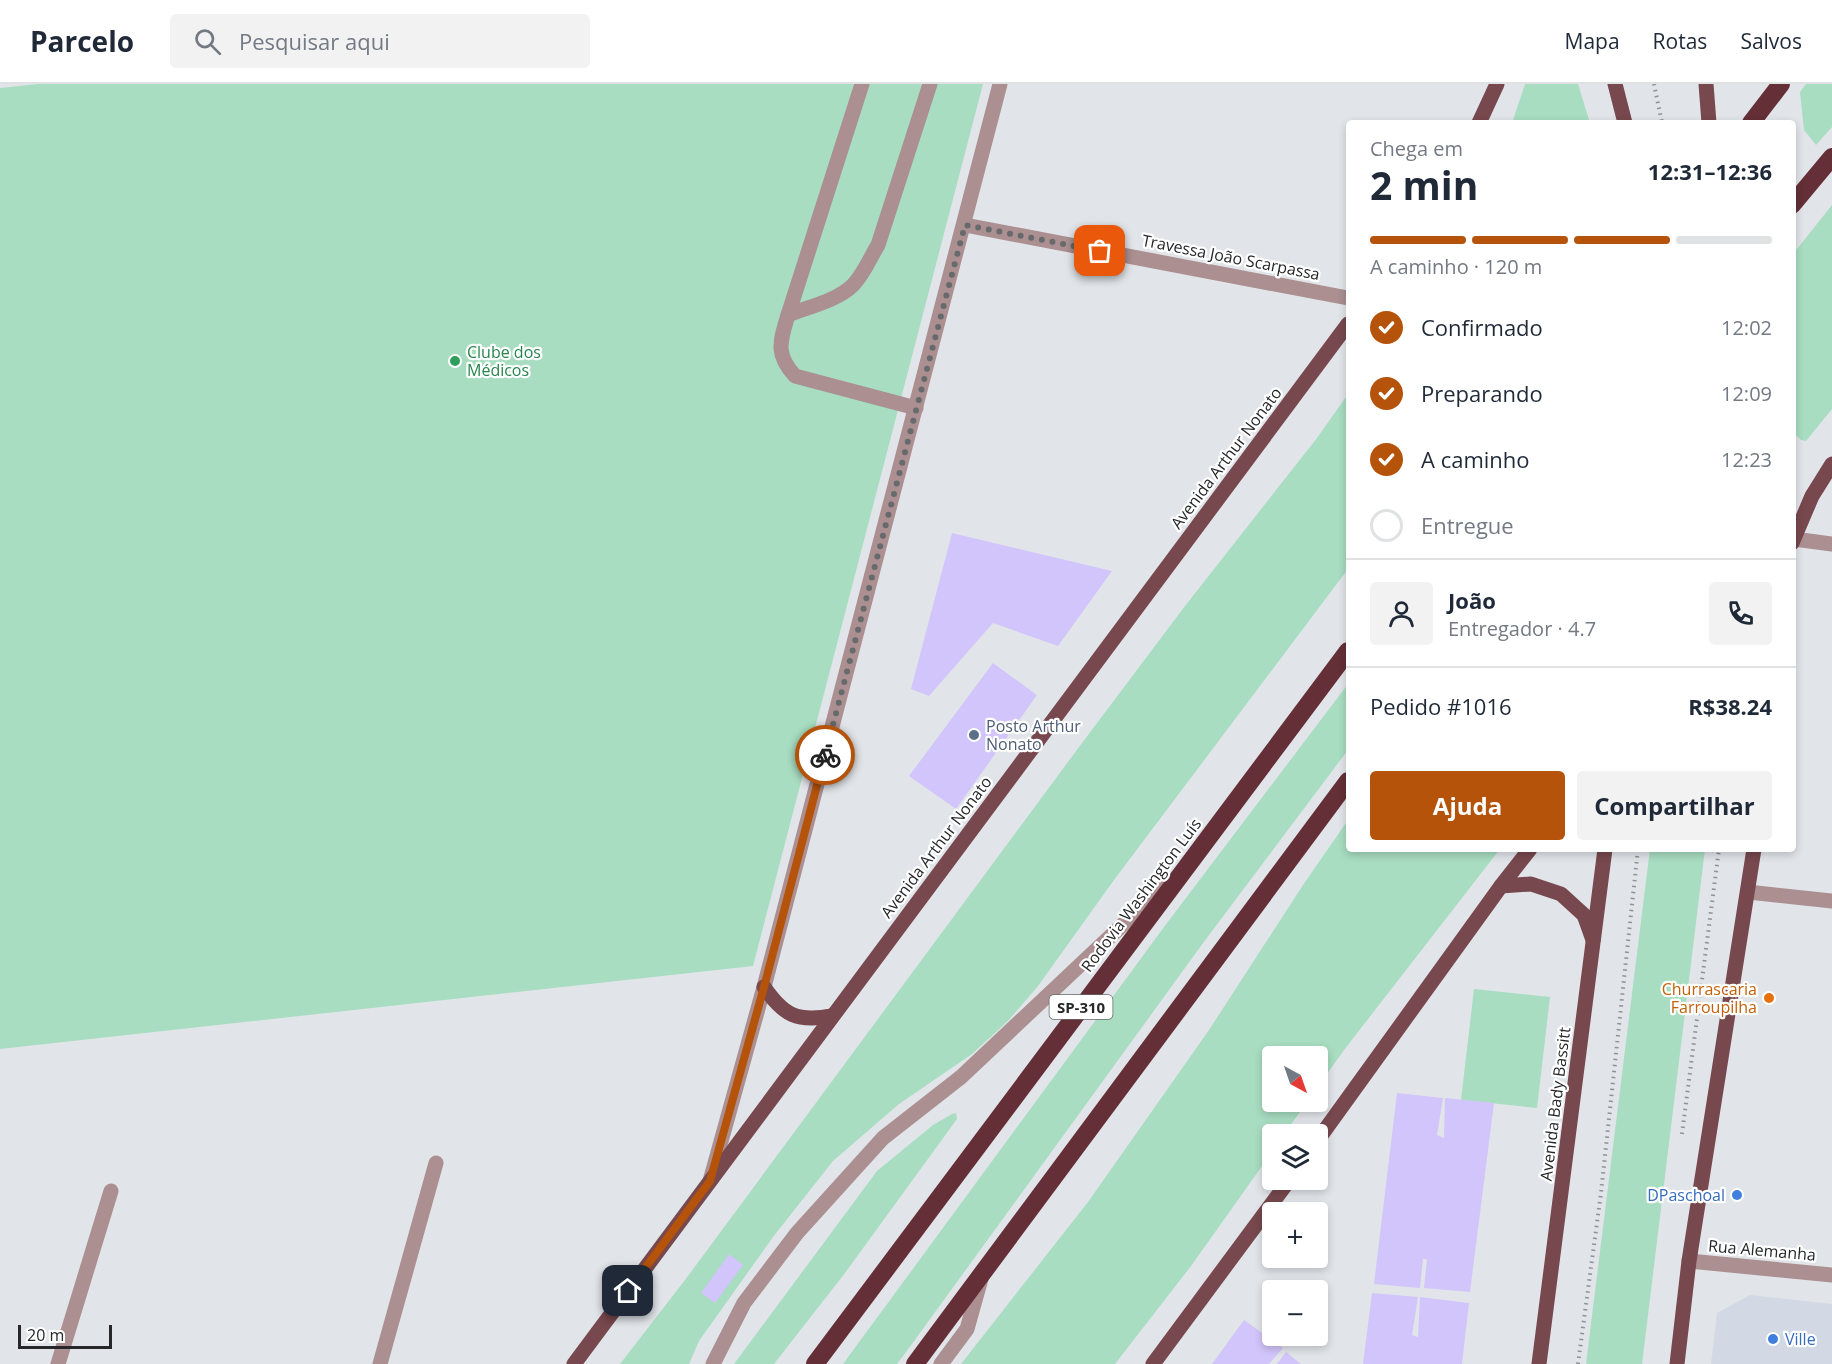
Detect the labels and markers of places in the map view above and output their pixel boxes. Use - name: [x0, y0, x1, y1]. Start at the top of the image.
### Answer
- pin: [1074, 225, 1125, 276]
- place label: Clube dos Médicos: [467, 341, 541, 381]
- marker: Clube dos Médicos: [448, 354, 462, 368]
- place label: Posto Arthur Nonato: [986, 715, 1081, 755]
- marker: Posto Arthur Nonato: [967, 728, 981, 742]
- place label: Churrascaria Farroupilha: [1662, 978, 1757, 1018]
- marker: Churrascaria Farroupilha: [1762, 991, 1776, 1005]
- place label: DPaschoal: [1647, 1184, 1725, 1206]
- marker: DPaschoal: [1730, 1188, 1744, 1202]
- pin: [602, 1265, 653, 1316]
- place label: Ville: [1785, 1328, 1816, 1350]
- marker: Ville: [1766, 1332, 1780, 1346]

